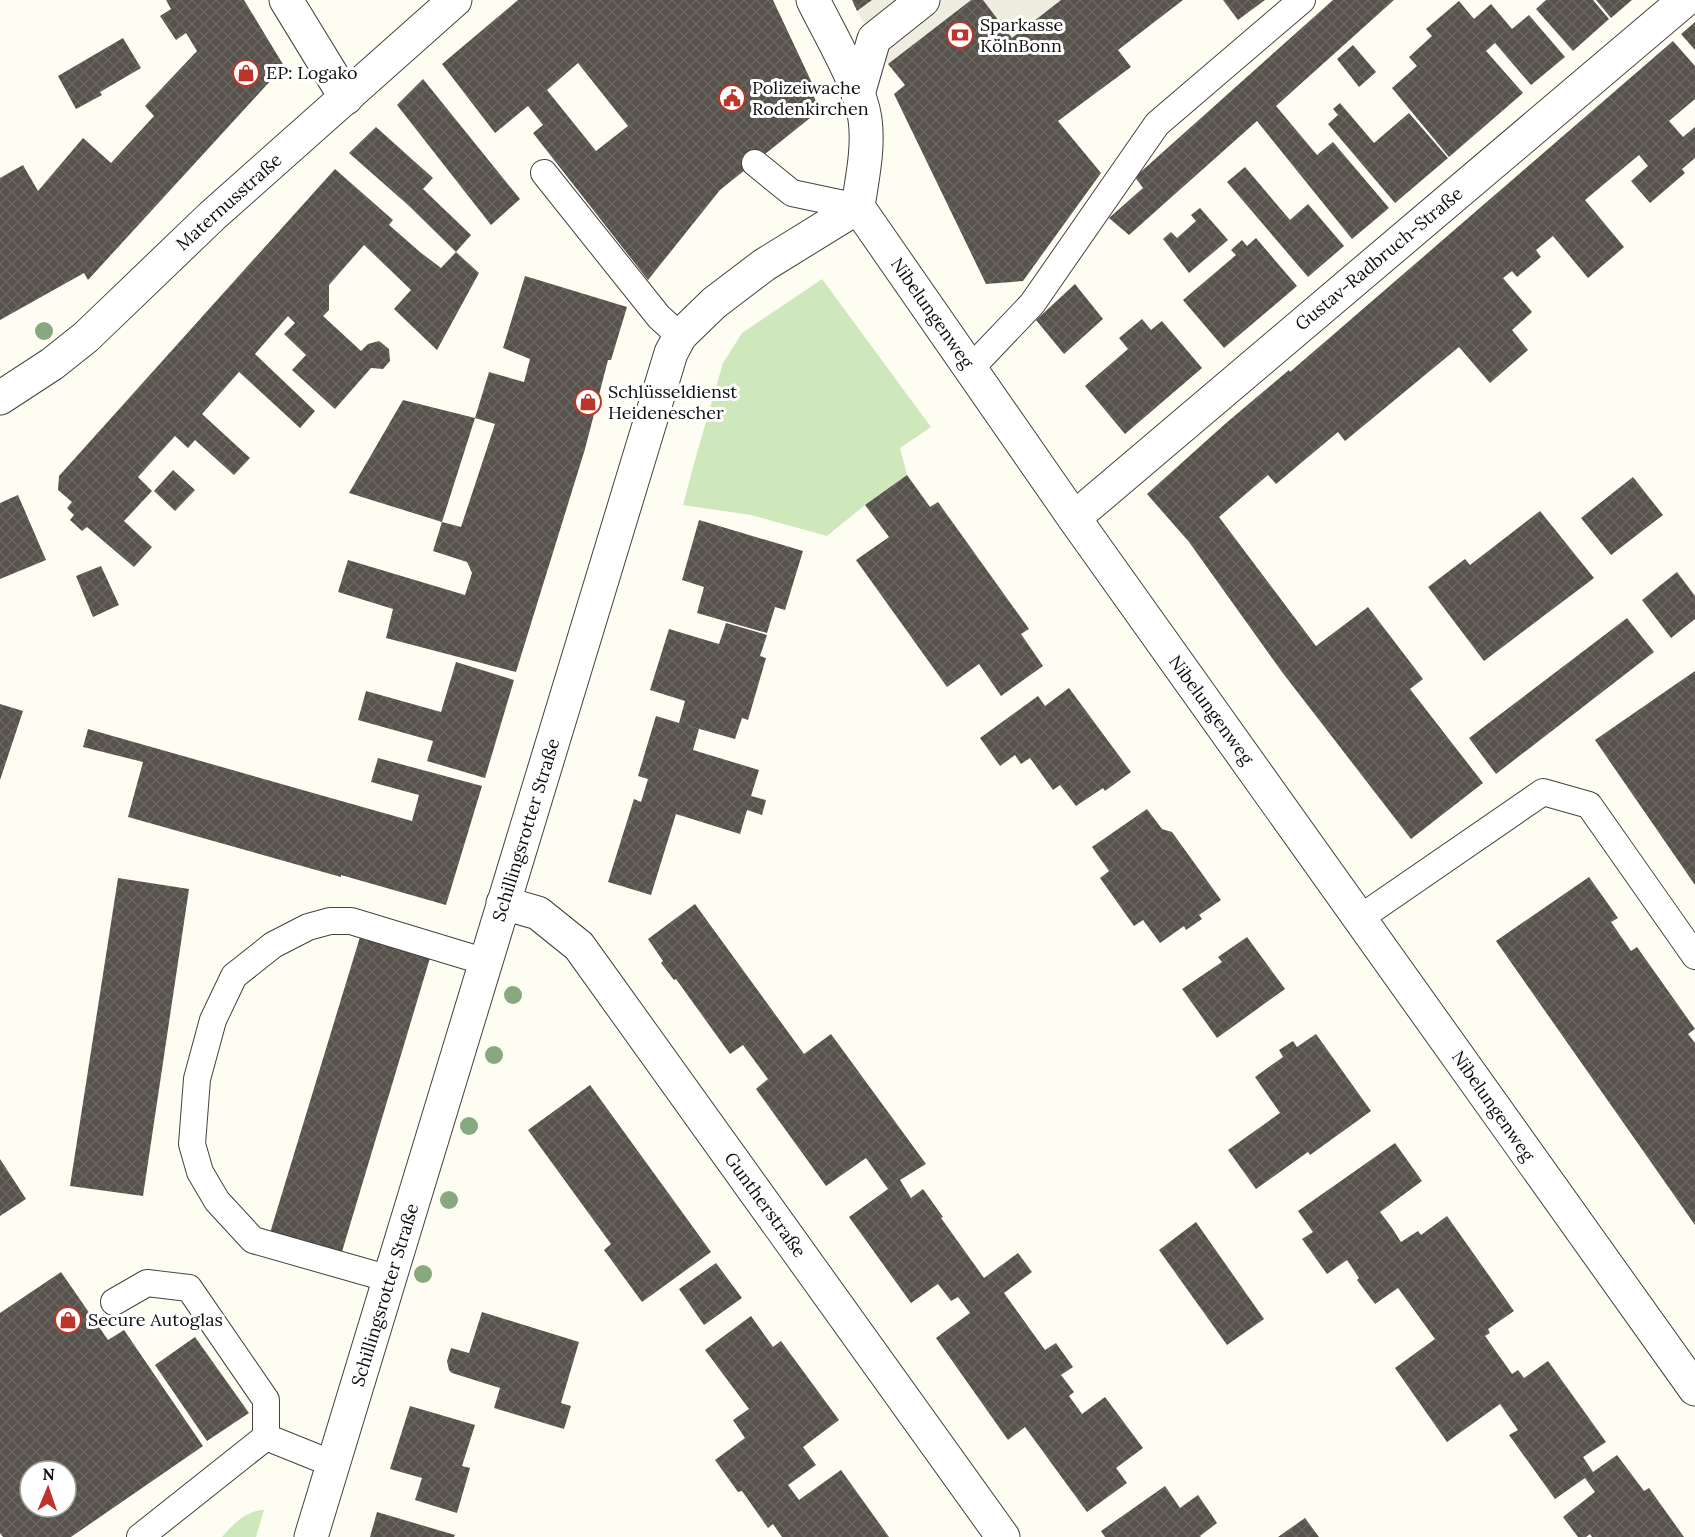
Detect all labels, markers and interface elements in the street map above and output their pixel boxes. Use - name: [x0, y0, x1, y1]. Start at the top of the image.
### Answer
- place label: Sparkasse KölnBonn: [980, 13, 1063, 57]
- bank icon: Sparkasse KölnBonn: [945, 20, 975, 50]
- shop icon: EP: Logako: [231, 58, 261, 88]
- place label: EP: Logako: [266, 61, 358, 84]
- place label: Polizeiwache Rodenkirchen: [752, 76, 869, 120]
- public building icon: Polizeiwache Rodenkirchen: [717, 83, 747, 113]
- street label: Maternusstraße: [171, 148, 287, 255]
- street label: Gustav-Radbruch-Straße: [1290, 182, 1467, 335]
- street label: Nibelungenweg: [886, 253, 980, 373]
- place label: Schlüsseldienst Heidenescher: [608, 380, 737, 424]
- shop icon: Schlüsseldienst Heidenescher: [573, 387, 603, 417]
- street label: Nibelungenweg: [1164, 650, 1259, 770]
- street label: Schillingsrotter Straße: [487, 735, 564, 924]
- street label: Nibelungenweg: [1447, 1046, 1541, 1166]
- street label: Guntherstraße: [719, 1147, 812, 1262]
- street label: Schillingsrotter Straße: [346, 1200, 423, 1389]
- shop icon: Secure Autoglas: [53, 1305, 83, 1335]
- place label: Secure Autoglas: [88, 1308, 223, 1331]
- north arrow: [18, 1459, 78, 1519]
- text: N: [42, 1464, 55, 1484]

